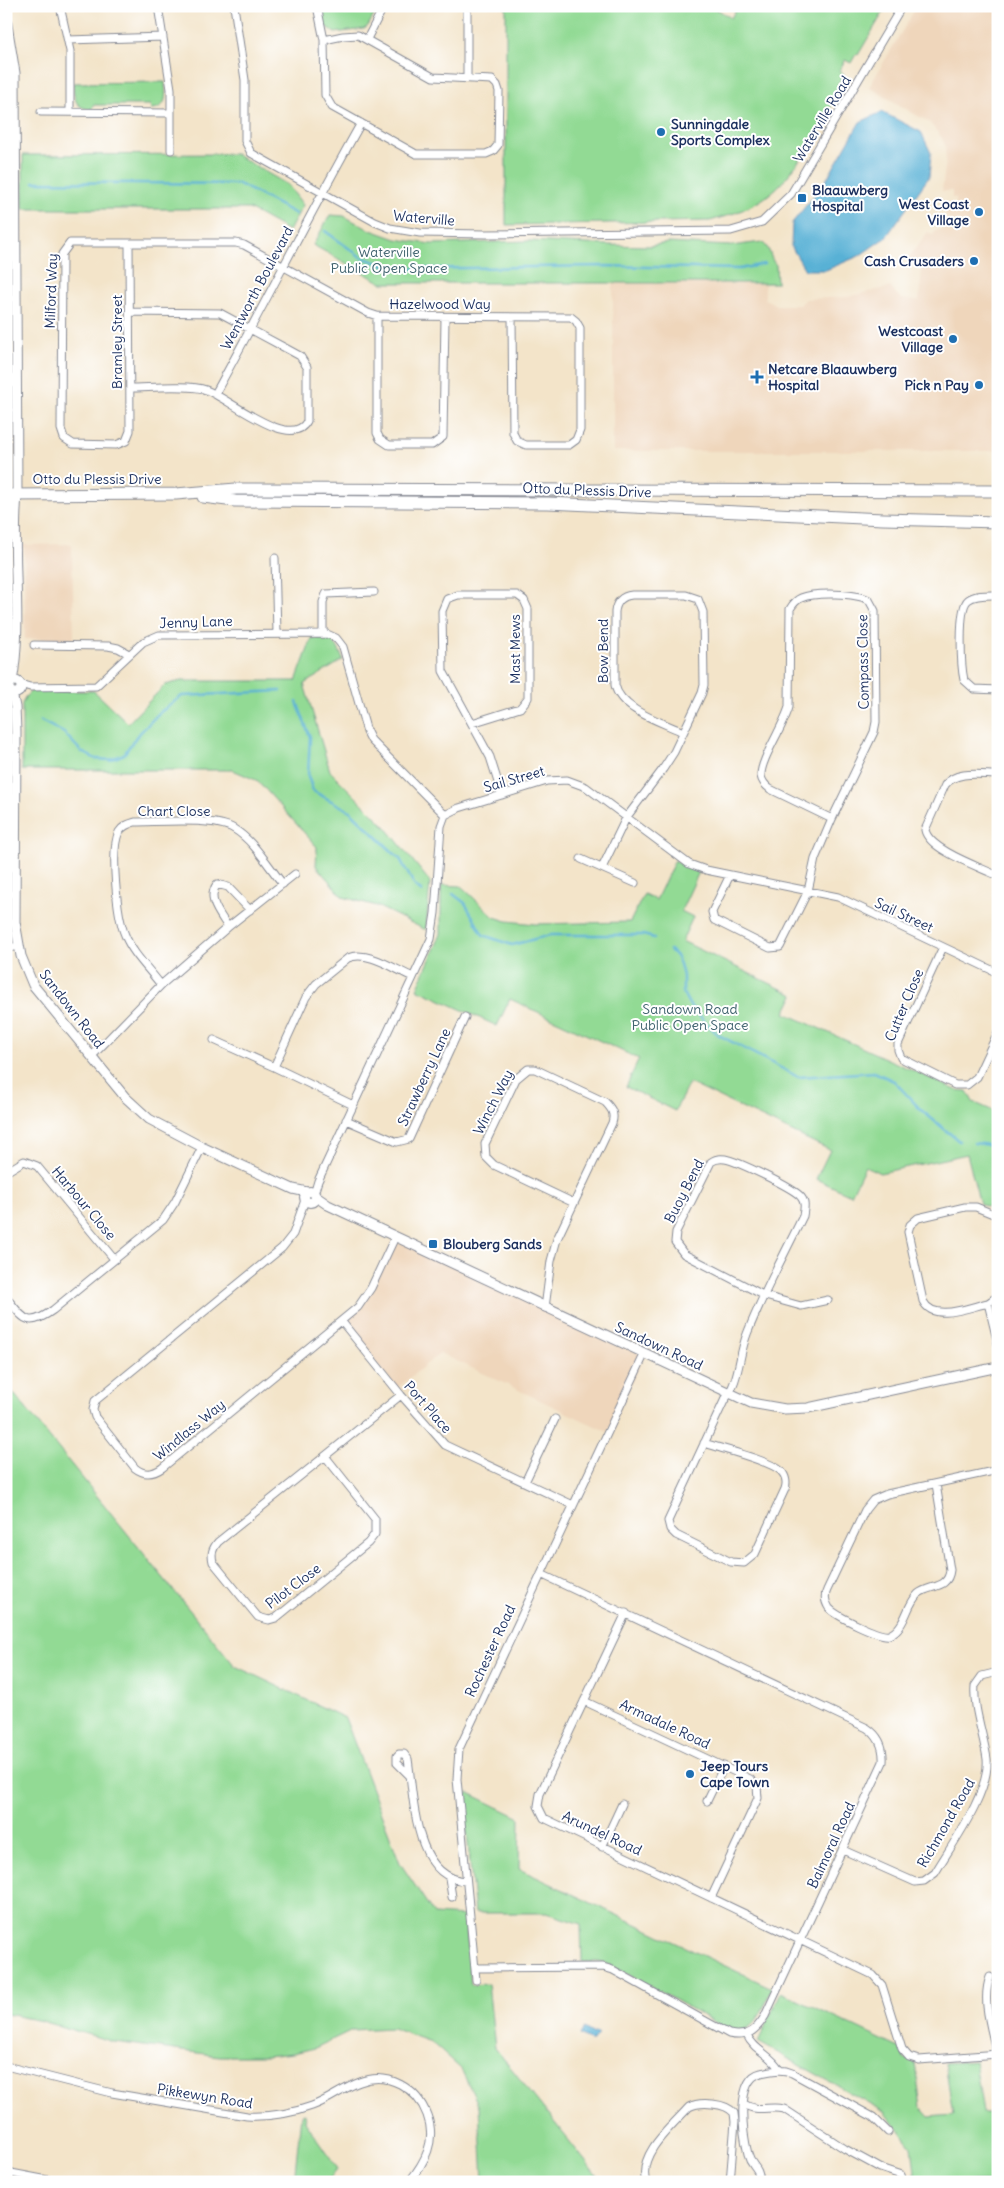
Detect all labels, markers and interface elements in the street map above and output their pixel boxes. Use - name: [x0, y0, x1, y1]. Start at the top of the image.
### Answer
- street label: Waterville Road: [789, 72, 855, 166]
- place label: Sunningdale Sports Complex: [671, 115, 770, 149]
- marker: Sunningdale Sports Complex: [655, 126, 667, 138]
- place label: Blaauwberg Hospital: [812, 181, 888, 215]
- marker: Blaauwberg Hospital: [796, 192, 808, 204]
- place label: West Coast Village: [899, 195, 969, 229]
- street label: Waterville: [392, 206, 456, 230]
- marker: West Coast Village: [973, 206, 985, 218]
- street label: Wentworth Boulevard: [217, 223, 297, 353]
- park label: Waterville Public Open Space: [331, 243, 447, 277]
- place label: Cash Crusaders: [864, 252, 965, 270]
- street label: Milford Way: [41, 253, 61, 329]
- marker: Cash Crusaders: [968, 255, 980, 267]
- street label: Bramley Street: [108, 295, 126, 389]
- street label: Hazelwood Way: [389, 295, 491, 313]
- place label: Westcoast Village: [878, 322, 943, 356]
- marker: Westcoast Village: [947, 333, 959, 345]
- place label: Netcare Blaauwberg Hospital: [768, 360, 897, 394]
- marker: Netcare Blaauwberg Hospital: [750, 370, 764, 384]
- place label: Pick n Pay: [904, 376, 969, 394]
- marker: Pick n Pay: [973, 379, 985, 391]
- street label: Otto du Plessis Drive: [33, 470, 162, 488]
- street label: Otto du Plessis Drive: [522, 479, 652, 501]
- street label: Jenny Lane: [159, 612, 233, 632]
- street label: Mast Mews: [506, 614, 524, 684]
- street label: Compass Close: [853, 614, 873, 710]
- street label: Bow Bend: [594, 619, 612, 683]
- street label: Sail Street: [481, 762, 547, 796]
- street label: Chart Close: [137, 802, 211, 820]
- street label: Sail Street: [872, 894, 936, 937]
- street label: Sandown Road: [36, 966, 108, 1052]
- street label: Cutter Close: [881, 966, 927, 1044]
- park label: Sandown Road Public Open Space: [632, 1000, 748, 1034]
- street label: Strawberry Lane: [393, 1025, 455, 1129]
- street label: Winch Way: [469, 1066, 517, 1138]
- street label: Buoy Bend: [660, 1156, 708, 1226]
- street label: Harbour Close: [48, 1162, 120, 1244]
- place label: Blouberg Sands: [443, 1235, 542, 1253]
- marker: Blouberg Sands: [427, 1238, 439, 1250]
- street label: Sandown Road: [612, 1318, 706, 1374]
- street label: Port Place: [400, 1377, 456, 1437]
- street label: Windlass Way: [149, 1395, 229, 1465]
- street label: Pilot Close: [262, 1559, 324, 1613]
- street label: Rochester Road: [461, 1602, 519, 1700]
- street label: Armadale Road: [617, 1695, 713, 1753]
- place label: Jeep Tours Cape Town: [700, 1757, 769, 1791]
- marker: Jeep Tours Cape Town: [684, 1768, 696, 1780]
- street label: Richmond Road: [913, 1775, 979, 1871]
- street label: Balmoral Road: [803, 1799, 859, 1891]
- street label: Arundel Road: [559, 1807, 645, 1859]
- street label: Pikkewyn Road: [156, 2080, 254, 2112]

